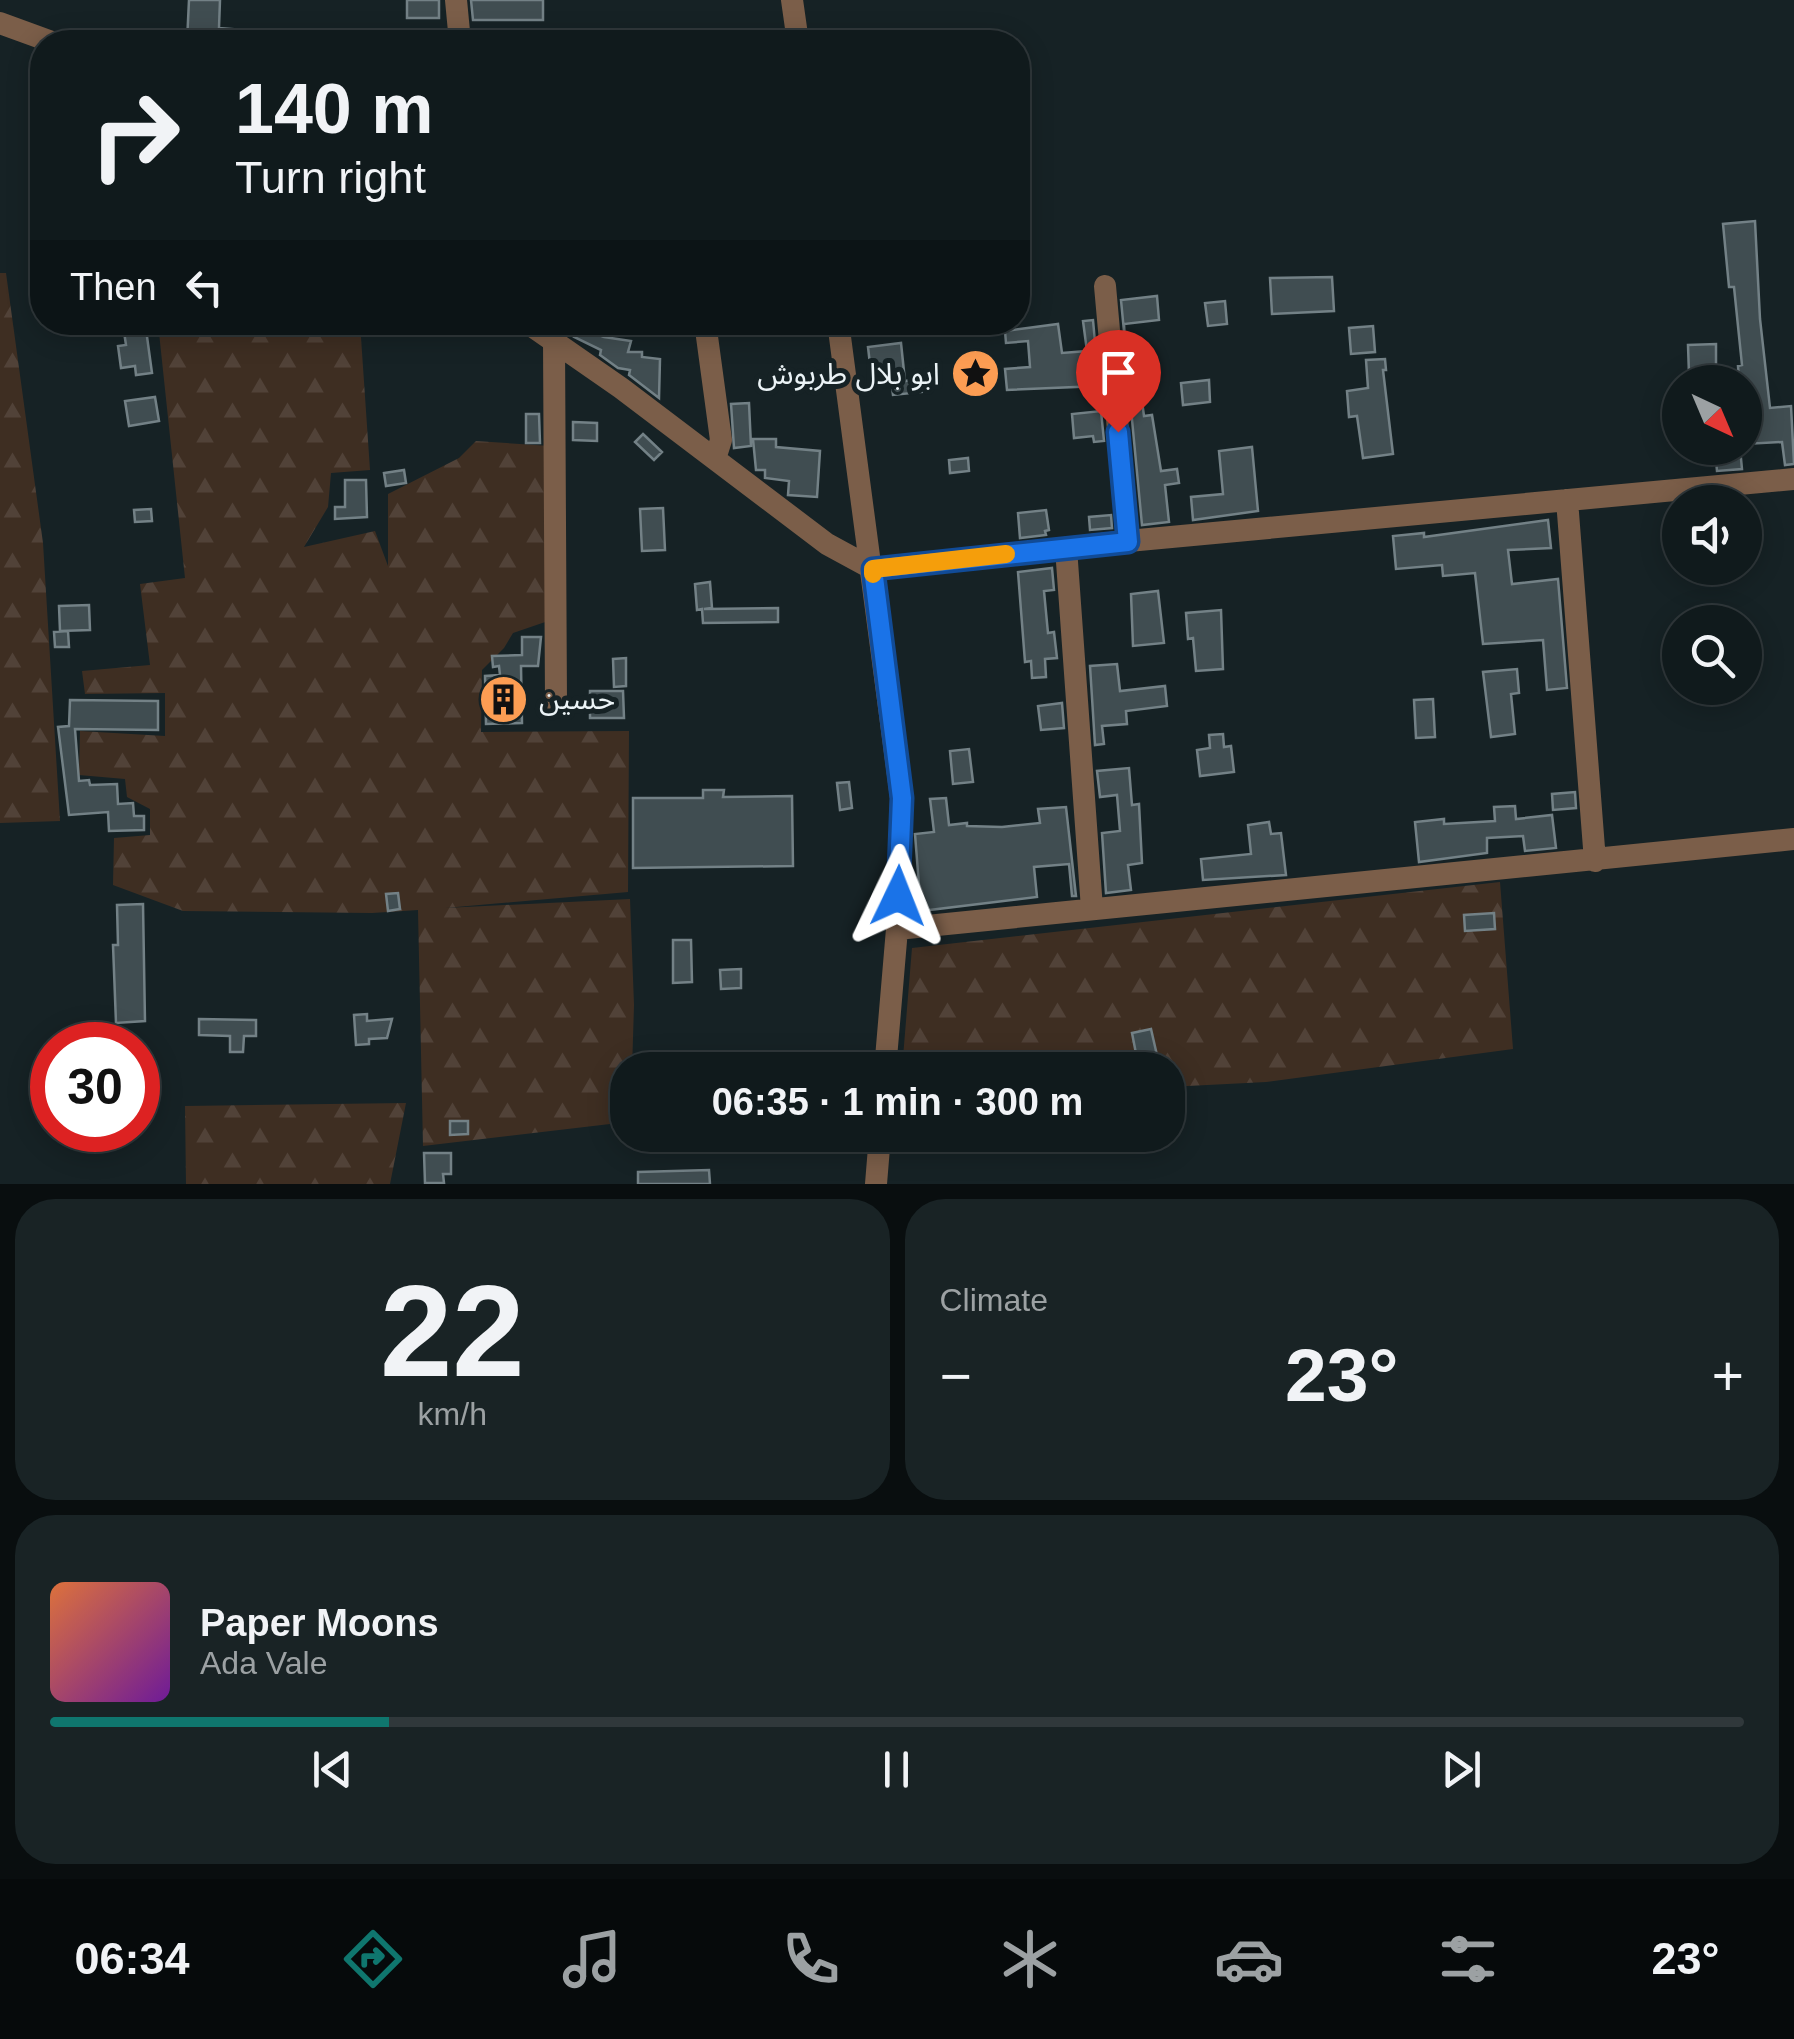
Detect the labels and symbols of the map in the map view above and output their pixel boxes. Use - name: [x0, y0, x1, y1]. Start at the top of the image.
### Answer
- pin: [1076, 330, 1161, 433]
- place icon: ابو بلال طربوش: [949, 348, 1001, 400]
- place label: ابو بلال طربوش: [757, 357, 940, 392]
- north arrow: [1662, 365, 1762, 465]
- building icon: حسين: [478, 673, 530, 725]
- place label: حسين: [539, 682, 615, 716]
- position arrow: [846, 844, 950, 948]
- speed limit sign: 30: [30, 1022, 160, 1152]

